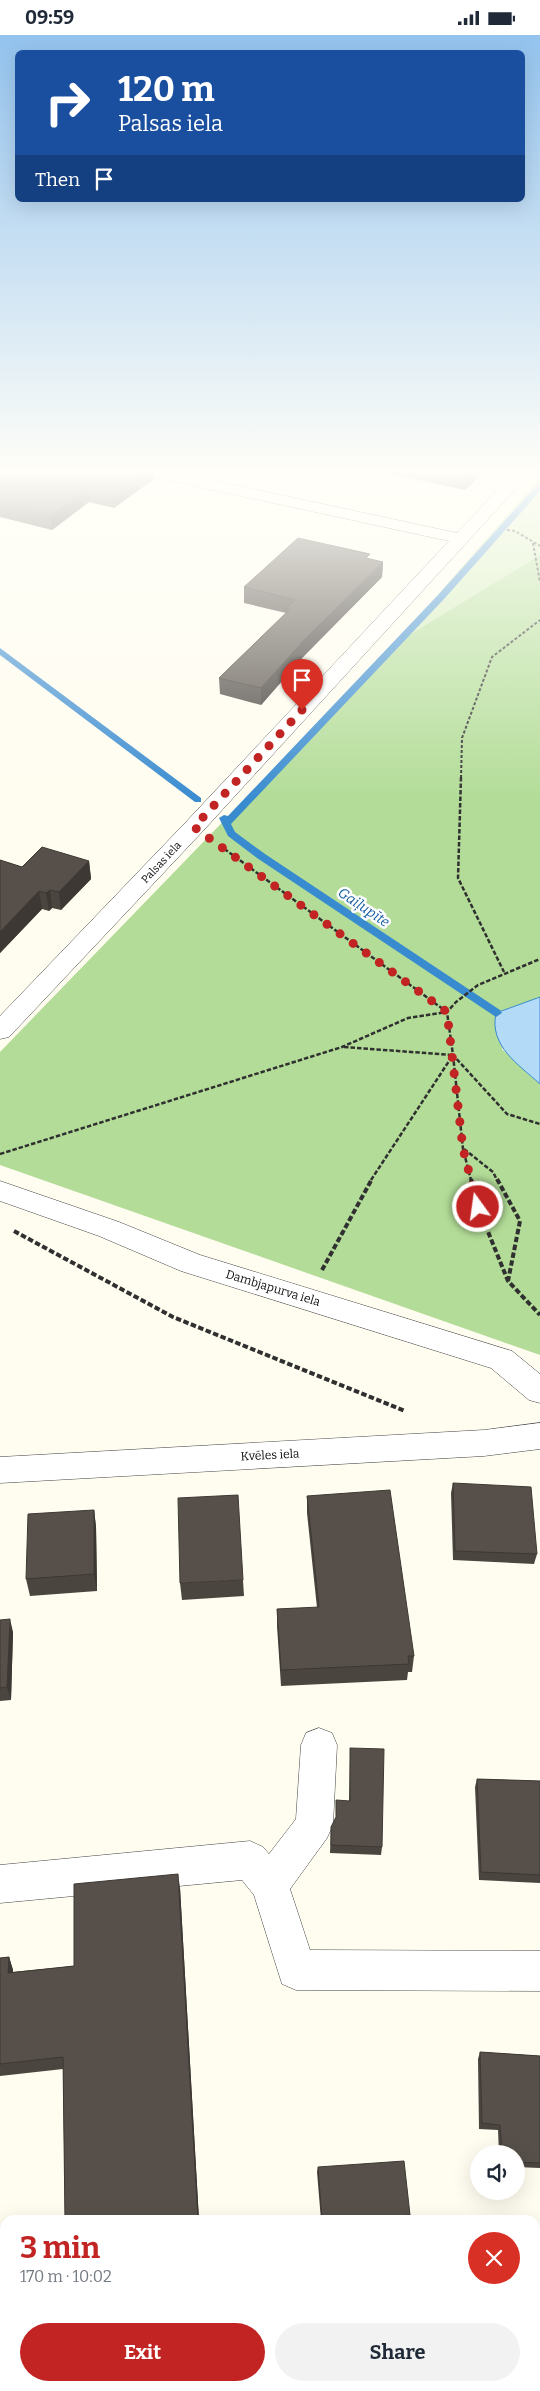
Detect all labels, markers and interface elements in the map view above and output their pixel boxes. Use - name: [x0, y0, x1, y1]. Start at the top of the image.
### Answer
- text: 09:59: [25, 6, 74, 29]
- text: 120 m: [118, 68, 215, 110]
- icon: right: [35, 70, 100, 135]
- text: Palsas iela: [118, 110, 223, 137]
- icon: arrive: [90, 165, 118, 193]
- text: Then: [35, 168, 80, 191]
- pin: [281, 659, 323, 710]
- icon: arrive: [288, 666, 316, 694]
- street label: Palsas iela: [139, 839, 184, 886]
- water label: Gaiļupīte: [334, 884, 393, 932]
- position arrow: [451, 1180, 503, 1232]
- street label: Dambjapurva iela: [224, 1267, 322, 1309]
- street label: Kvēles iela: [240, 1446, 300, 1464]
- map controls: [470, 2145, 525, 2200]
- button: sound: [470, 2145, 525, 2200]
- text: 3 min: [20, 2230, 100, 2266]
- button: close: [468, 2232, 520, 2284]
- text: 170 m · 10:02: [20, 2267, 112, 2286]
- button: Exit: [20, 2323, 265, 2381]
- button: Share: [275, 2323, 520, 2381]

